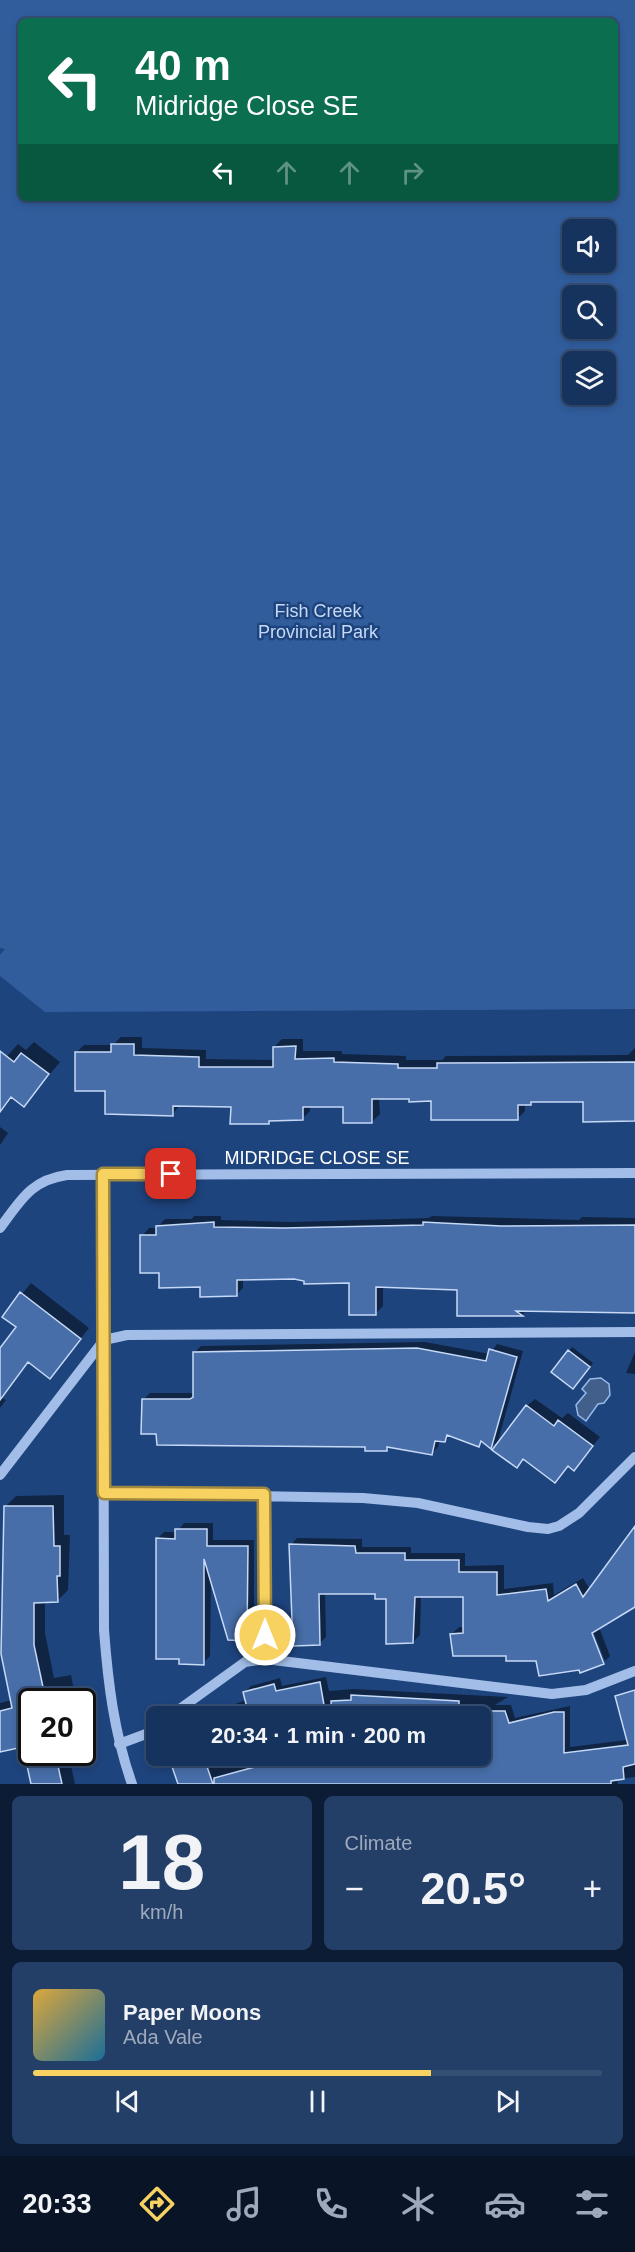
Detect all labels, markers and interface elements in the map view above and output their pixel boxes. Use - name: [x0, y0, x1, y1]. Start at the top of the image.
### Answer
- icon: left: [36, 42, 114, 120]
- text: 40 m: [135, 42, 231, 89]
- text: Midridge Close SE: [135, 91, 359, 121]
- icon: left: [207, 156, 240, 189]
- icon: ahead: [270, 156, 303, 189]
- icon: ahead: [333, 156, 366, 189]
- icon: right: [396, 156, 429, 189]
- map controls: [562, 219, 616, 405]
- button: sound: [562, 219, 616, 273]
- button: search: [562, 285, 616, 339]
- button: layers: [562, 351, 616, 405]
- park label: Fish Creek Provincial Park: [258, 601, 379, 642]
- pin: [145, 1148, 196, 1199]
- street label: MIDRIDGE CLOSE SE: [224, 1148, 410, 1168]
- icon: arrive: [154, 1157, 187, 1190]
- position arrow: [233, 1603, 297, 1667]
- speed limit sign: 20: [18, 1688, 96, 1766]
- text: 20:34 · 1 min · 200 m: [211, 1723, 426, 1748]
- text: 18: [118, 1818, 205, 1906]
- text: Climate: [345, 1832, 412, 1854]
- text: 20.5°: [420, 1863, 526, 1914]
- text: −: [345, 1870, 364, 1907]
- text: +: [583, 1870, 602, 1907]
- text: km/h: [140, 1901, 183, 1923]
- text: Paper Moons: [123, 2000, 261, 2025]
- text: Ada Vale: [123, 2026, 203, 2048]
- icon: previous: [111, 2085, 144, 2118]
- icon: pause: [301, 2085, 334, 2118]
- icon: next: [491, 2085, 524, 2118]
- icon: directions: [136, 2183, 178, 2225]
- icon: music: [223, 2183, 265, 2225]
- icon: phone: [310, 2183, 352, 2225]
- icon: climate: [397, 2183, 439, 2225]
- icon: car: [484, 2183, 526, 2225]
- icon: filters: [571, 2183, 613, 2225]
- text: 20:33: [22, 2189, 91, 2219]

